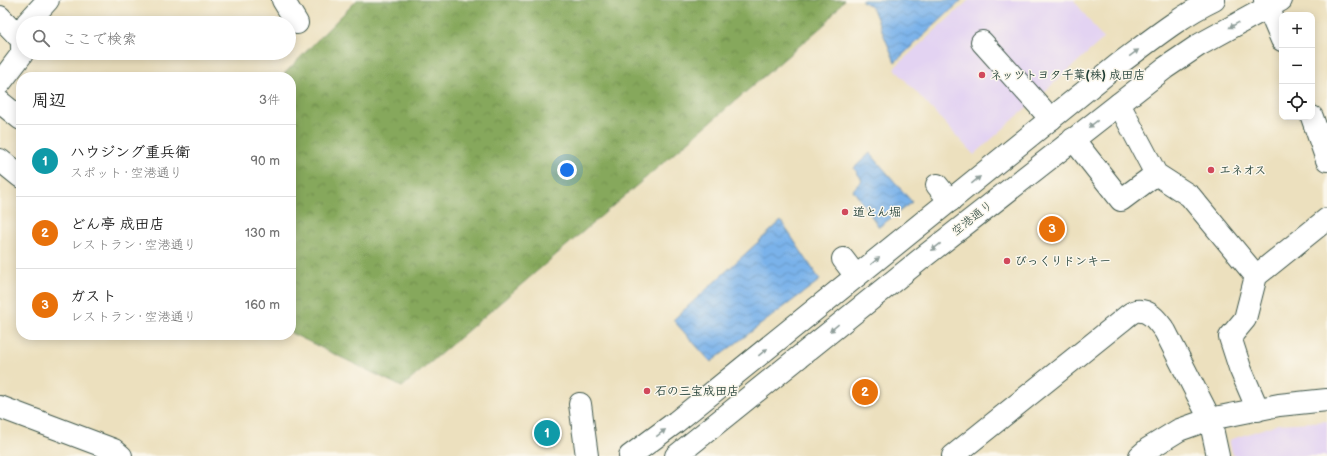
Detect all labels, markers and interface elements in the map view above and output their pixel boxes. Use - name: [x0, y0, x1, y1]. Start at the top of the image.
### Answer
- map controls: [1279, 12, 1315, 120]
- button: +: [1279, 12, 1315, 48]
- search box: [16, 16, 296, 60]
- one-way arrow: [1228, 22, 1240, 29]
- icon: search: [30, 27, 52, 49]
- text: ここで検索: [62, 30, 137, 49]
- button: −: [1279, 48, 1315, 84]
- one-way arrow: [1128, 49, 1139, 58]
- place label: ネッツトヨタ千葉(株) 成田店: [990, 68, 1145, 83]
- marker: ネッツトヨタ千葉(株) 成田店: [977, 70, 987, 80]
- button: locate: [1279, 84, 1315, 120]
- text: 周辺: [32, 91, 66, 111]
- text: 3件: [259, 92, 280, 108]
- one-way arrow: [1088, 120, 1099, 128]
- text: ハウジング重兵衛: [70, 143, 190, 162]
- text: 1: [42, 153, 48, 169]
- text: 90 m: [251, 153, 280, 169]
- your location: [557, 160, 577, 180]
- place label: エネオス: [1219, 163, 1266, 178]
- text: スポット · 空港通り: [70, 165, 182, 181]
- marker: エネオス: [1206, 165, 1216, 175]
- one-way arrow: [971, 175, 982, 184]
- street label: 空港通り: [949, 198, 996, 239]
- place label: 道とん堀: [853, 205, 901, 220]
- marker: 道とん堀: [840, 207, 850, 217]
- pin: 3: [1039, 214, 1065, 244]
- text: どん亭 成田店: [70, 215, 165, 234]
- text: 2: [41, 225, 49, 241]
- text: 130 m: [245, 225, 280, 241]
- text: レストラン · 空港通り: [70, 237, 197, 253]
- one-way arrow: [930, 243, 941, 251]
- place label: びっくりドンキー: [1015, 254, 1111, 269]
- marker: びっくりドンキー: [1002, 256, 1012, 266]
- one-way arrow: [869, 257, 880, 266]
- text: ガスト: [70, 287, 117, 306]
- text: 3: [41, 297, 49, 313]
- text: 160 m: [245, 297, 280, 313]
- text: レストラン · 空港通り: [70, 309, 197, 325]
- one-way arrow: [829, 324, 839, 333]
- one-way arrow: [757, 347, 768, 356]
- pin: 2: [852, 377, 878, 407]
- place label: 石の三宝成田店: [655, 384, 739, 399]
- marker: 石の三宝成田店: [642, 386, 652, 396]
- pin: 1: [534, 418, 560, 448]
- one-way arrow: [656, 428, 667, 437]

